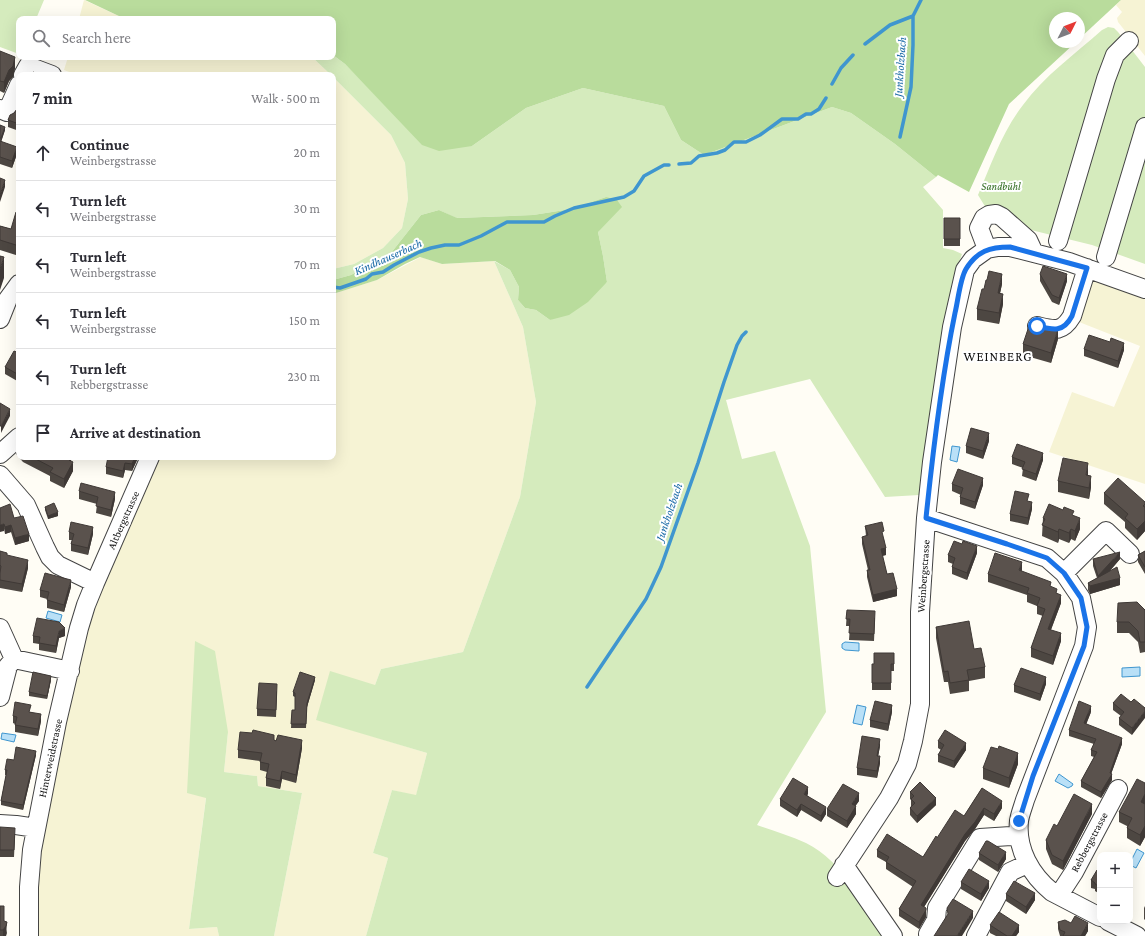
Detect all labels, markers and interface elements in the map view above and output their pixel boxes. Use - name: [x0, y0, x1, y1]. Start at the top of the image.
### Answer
- north arrow: [1049, 12, 1085, 48]
- search box: [16, 16, 336, 60]
- icon: search: [30, 27, 52, 49]
- text: Search here: [62, 30, 131, 46]
- water label: Junkholzbach: [891, 36, 909, 100]
- text: 7 min: [32, 89, 73, 108]
- text: Walk · 500 m: [251, 91, 320, 106]
- text: Continue: [70, 137, 129, 153]
- icon: ahead: [32, 142, 54, 164]
- text: 20 m: [294, 145, 320, 160]
- text: Weinbergstrasse: [70, 153, 156, 168]
- park label: Sandbühl: [981, 180, 1021, 192]
- text: Turn left: [70, 193, 126, 209]
- icon: left: [32, 198, 54, 220]
- text: 30 m: [294, 201, 320, 216]
- text: Weinbergstrasse: [70, 209, 156, 224]
- water label: Kindhauserbach: [352, 236, 424, 278]
- text: Turn left: [70, 249, 126, 265]
- icon: left: [32, 254, 54, 276]
- text: 70 m: [294, 257, 320, 272]
- text: Weinbergstrasse: [70, 265, 156, 280]
- text: Turn left: [70, 305, 126, 321]
- icon: left: [32, 310, 54, 332]
- text: 150 m: [289, 313, 320, 328]
- route start: [1028, 317, 1046, 335]
- text: Weinbergstrasse: [70, 321, 156, 336]
- district label: WEINBERG: [964, 349, 1032, 364]
- text: Turn left: [70, 361, 126, 377]
- icon: left: [32, 366, 54, 388]
- text: 230 m: [287, 369, 320, 384]
- text: Rebbergstrasse: [70, 377, 148, 392]
- icon: arrive: [32, 422, 54, 444]
- text: Arrive at destination: [70, 425, 201, 441]
- water label: Junkholzbach: [652, 481, 685, 545]
- street label: Altbergstrasse: [105, 489, 142, 551]
- street label: Weinbergstrasse: [914, 539, 933, 613]
- street label: Hinterweidstrasse: [36, 717, 64, 798]
- street label: Rebbergstrasse: [1068, 810, 1111, 874]
- route end: [1010, 812, 1028, 830]
- map controls: [1097, 852, 1133, 924]
- button: +: [1097, 852, 1133, 888]
- button: −: [1097, 888, 1133, 924]

